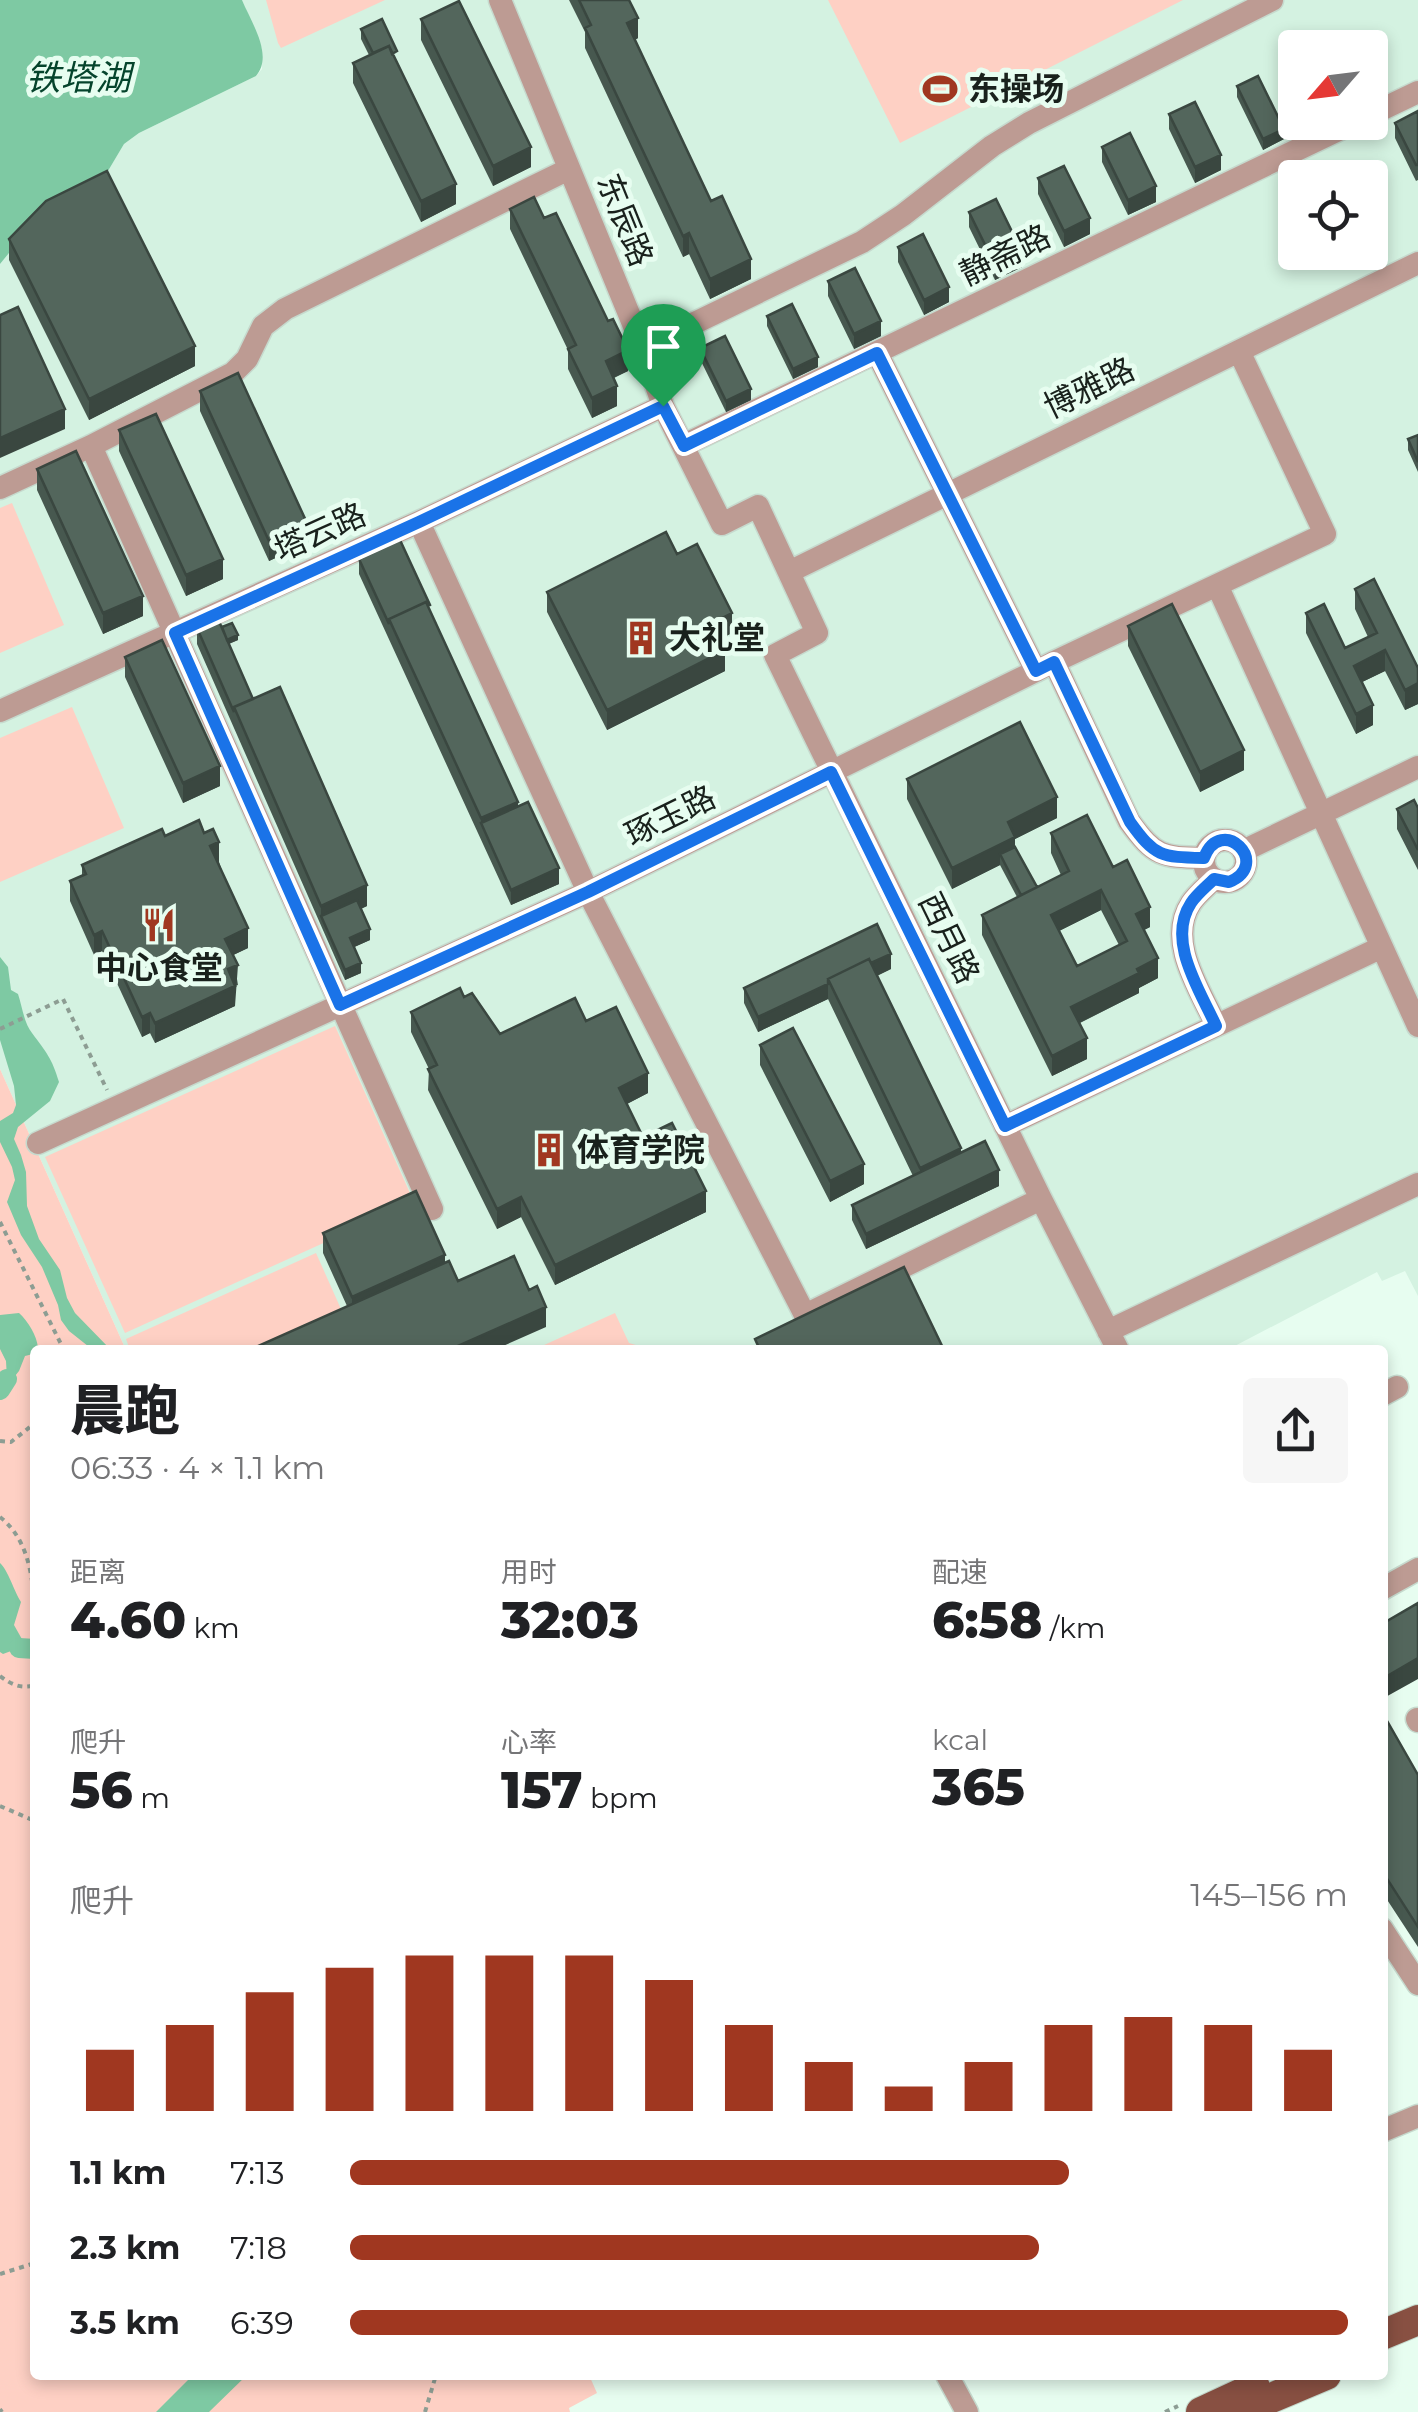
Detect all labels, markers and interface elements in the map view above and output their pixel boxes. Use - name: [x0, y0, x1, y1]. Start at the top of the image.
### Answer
- north arrow: [1278, 30, 1388, 140]
- map controls: [1278, 30, 1388, 270]
- water label: 铁塔湖: [25, 56, 135, 99]
- place label: 东操场: [968, 69, 1064, 108]
- sports icon: 东操场: [921, 70, 959, 108]
- button: locate: [1278, 160, 1388, 270]
- street label: 东辰路: [589, 168, 662, 272]
- street label: 静斋路: [953, 216, 1056, 293]
- pin: [621, 304, 706, 407]
- icon: arrive: [636, 319, 691, 374]
- street label: 博雅路: [1037, 349, 1140, 426]
- street label: 塔云路: [268, 494, 372, 569]
- place label: 大礼堂: [669, 618, 765, 657]
- building icon: 大礼堂: [622, 619, 660, 657]
- street label: 琢玉路: [618, 777, 721, 854]
- street label: 西月路: [911, 886, 988, 989]
- restaurant icon: 中心食堂: [140, 906, 178, 944]
- place label: 中心食堂: [95, 948, 223, 987]
- place label: 体育学院: [577, 1130, 705, 1169]
- building icon: 体育学院: [530, 1131, 568, 1169]
- text: 晨跑: [70, 1377, 180, 1444]
- button: share: [1243, 1378, 1348, 1483]
- text: 06:33 · 4 × 1.1 km: [70, 1448, 325, 1487]
- text: 距离: [70, 1555, 126, 1589]
- text: 用时: [501, 1555, 557, 1589]
- text: 配速: [932, 1555, 988, 1589]
- text: 4.60: [70, 1590, 186, 1651]
- text: 32:03: [501, 1590, 639, 1651]
- text: 6:58: [932, 1590, 1042, 1651]
- text: km: [186, 1611, 240, 1645]
- text: /km: [1042, 1611, 1106, 1645]
- text: kcal: [932, 1723, 988, 1757]
- text: 爬升: [70, 1725, 126, 1759]
- text: 心率: [501, 1725, 557, 1759]
- text: 365: [932, 1757, 1025, 1818]
- text: 56: [70, 1760, 133, 1821]
- text: 157: [501, 1760, 583, 1821]
- text: m: [133, 1781, 170, 1815]
- text: bpm: [583, 1781, 658, 1815]
- text: 145–156 m: [1190, 1875, 1348, 1914]
- text: 爬升: [70, 1881, 134, 1920]
- text: 1.1 km: [70, 2153, 166, 2192]
- text: 7:13: [230, 2153, 285, 2192]
- text: 2.3 km: [70, 2228, 180, 2267]
- text: 7:18: [230, 2228, 287, 2267]
- text: 3.5 km: [70, 2303, 180, 2342]
- text: 6:39: [230, 2303, 294, 2342]

